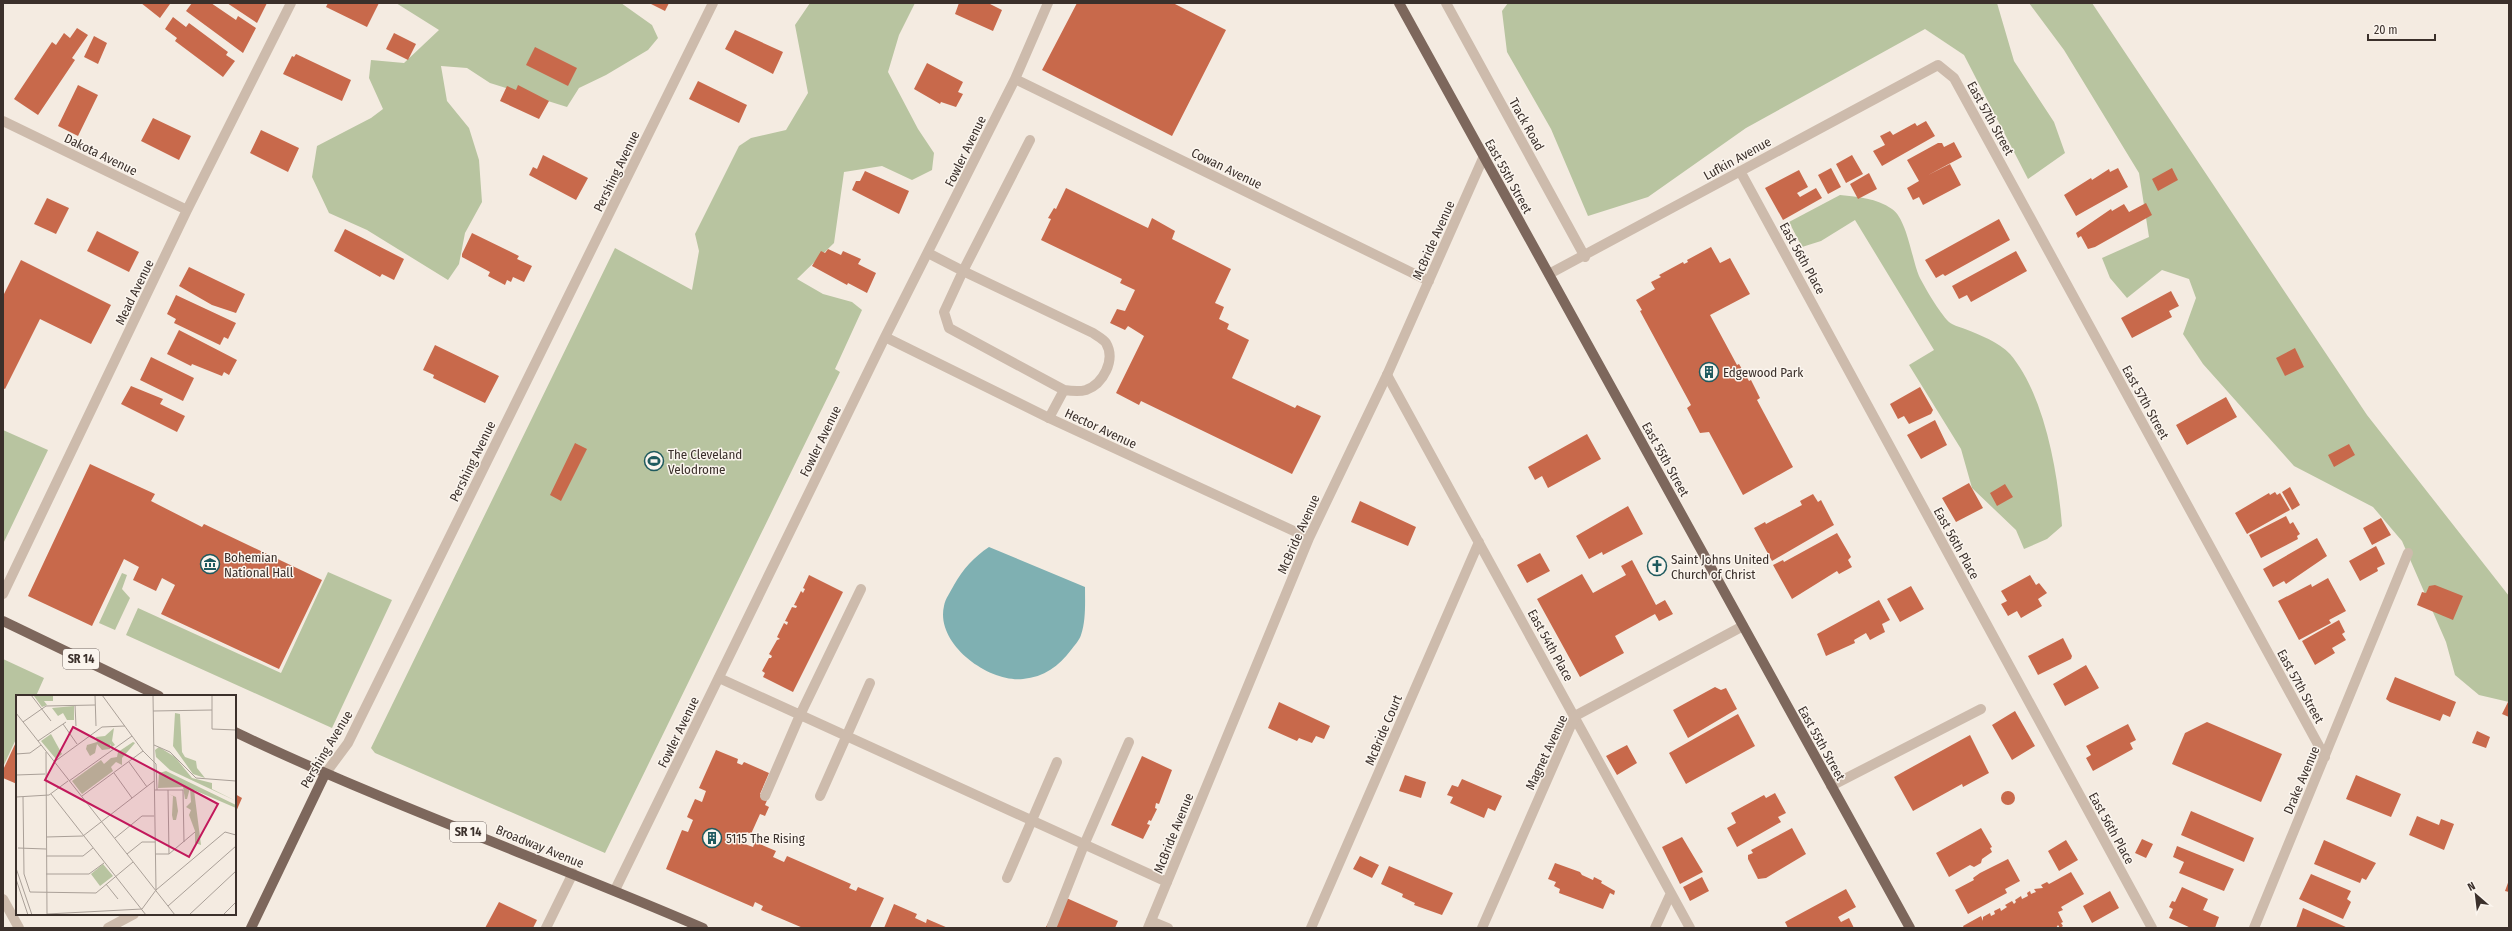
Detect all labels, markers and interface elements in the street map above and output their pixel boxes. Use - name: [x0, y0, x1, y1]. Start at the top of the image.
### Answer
- scale bar: [2368, 16, 2435, 42]
- text: 20 m: [2374, 23, 2398, 37]
- street label: East 57th Street: [1964, 79, 2017, 158]
- street label: Track Road: [1506, 95, 1547, 153]
- street label: Fowler Avenue: [942, 113, 989, 189]
- street label: Pershing Avenue: [590, 128, 642, 214]
- street label: Dakota Avenue: [62, 130, 140, 179]
- street label: Lufkin Avenue: [1701, 134, 1774, 183]
- street label: East 55th Street: [1482, 136, 1536, 217]
- street label: Cowan Avenue: [1189, 145, 1265, 192]
- street label: McBride Avenue: [1409, 198, 1458, 282]
- street label: East 56th Place: [1777, 220, 1828, 297]
- street label: Mead Avenue: [112, 257, 157, 327]
- building icon: Edgewood Park: [1698, 361, 1720, 383]
- street label: East 57th Street: [2119, 363, 2172, 442]
- place label: Edgewood Park: [1723, 365, 1804, 380]
- street label: Fowler Avenue: [797, 403, 844, 479]
- street label: Hector Avenue: [1063, 405, 1139, 452]
- street label: Pershing Avenue: [446, 418, 498, 504]
- street label: East 55th Street: [1639, 419, 1693, 500]
- place label: The Cleveland Velodrome: [668, 447, 742, 477]
- sports icon: The Cleveland Velodrome: [643, 450, 665, 472]
- street label: McBride Avenue: [1274, 492, 1323, 576]
- street label: East 56th Place: [1931, 505, 1982, 582]
- place label: Bohemian National Hall: [224, 550, 294, 580]
- place label: Saint Johns United Church of Christ: [1671, 552, 1769, 582]
- museum icon: Bohemian National Hall: [199, 553, 221, 575]
- church icon: Saint Johns United Church of Christ: [1646, 555, 1668, 577]
- street label: East 54th Place: [1525, 607, 1576, 684]
- street label: East 57th Street: [2274, 647, 2327, 726]
- road number: SR 14: [63, 649, 99, 669]
- street label: McBride Court: [1362, 692, 1405, 768]
- street label: Fowler Avenue: [655, 694, 702, 770]
- inset map: [16, 695, 236, 915]
- street label: East 55th Street: [1795, 703, 1849, 784]
- street label: Pershing Avenue: [297, 708, 356, 791]
- street label: Magnet Avenue: [1522, 712, 1570, 792]
- street label: Drake Avenue: [2280, 744, 2323, 817]
- street label: East 56th Place: [2086, 790, 2137, 867]
- street label: McBride Avenue: [1151, 791, 1196, 876]
- road number: SR 14: [450, 822, 486, 842]
- street label: Broadway Avenue: [494, 822, 586, 871]
- building icon: 5115 The Rising: [701, 827, 723, 849]
- place label: 5115 The Rising: [726, 831, 806, 846]
- north arrow: [2456, 875, 2496, 915]
- text: N: [2466, 879, 2478, 894]

